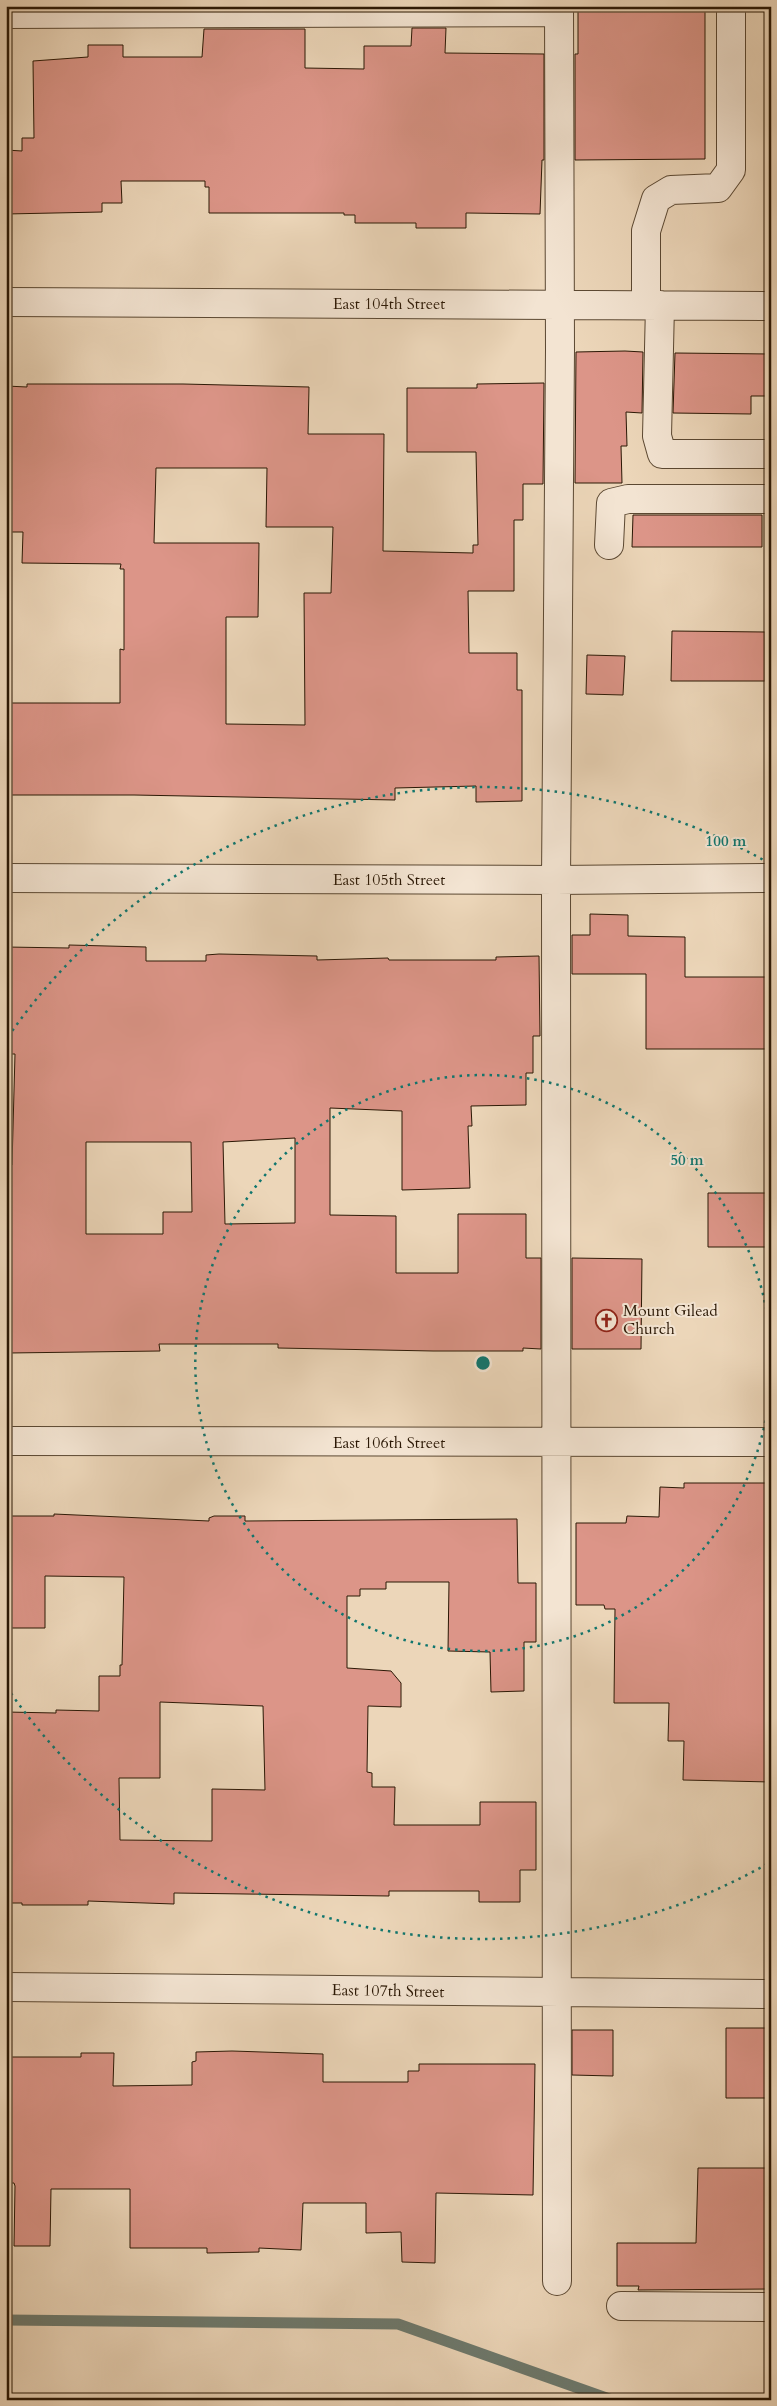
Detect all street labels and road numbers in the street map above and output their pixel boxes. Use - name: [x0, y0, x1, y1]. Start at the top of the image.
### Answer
- street label: East 104th Street: [333, 293, 445, 315]
- street label: East 105th Street: [333, 869, 445, 891]
- street label: East 106th Street: [333, 1432, 445, 1454]
- street label: East 107th Street: [331, 1979, 445, 2003]

